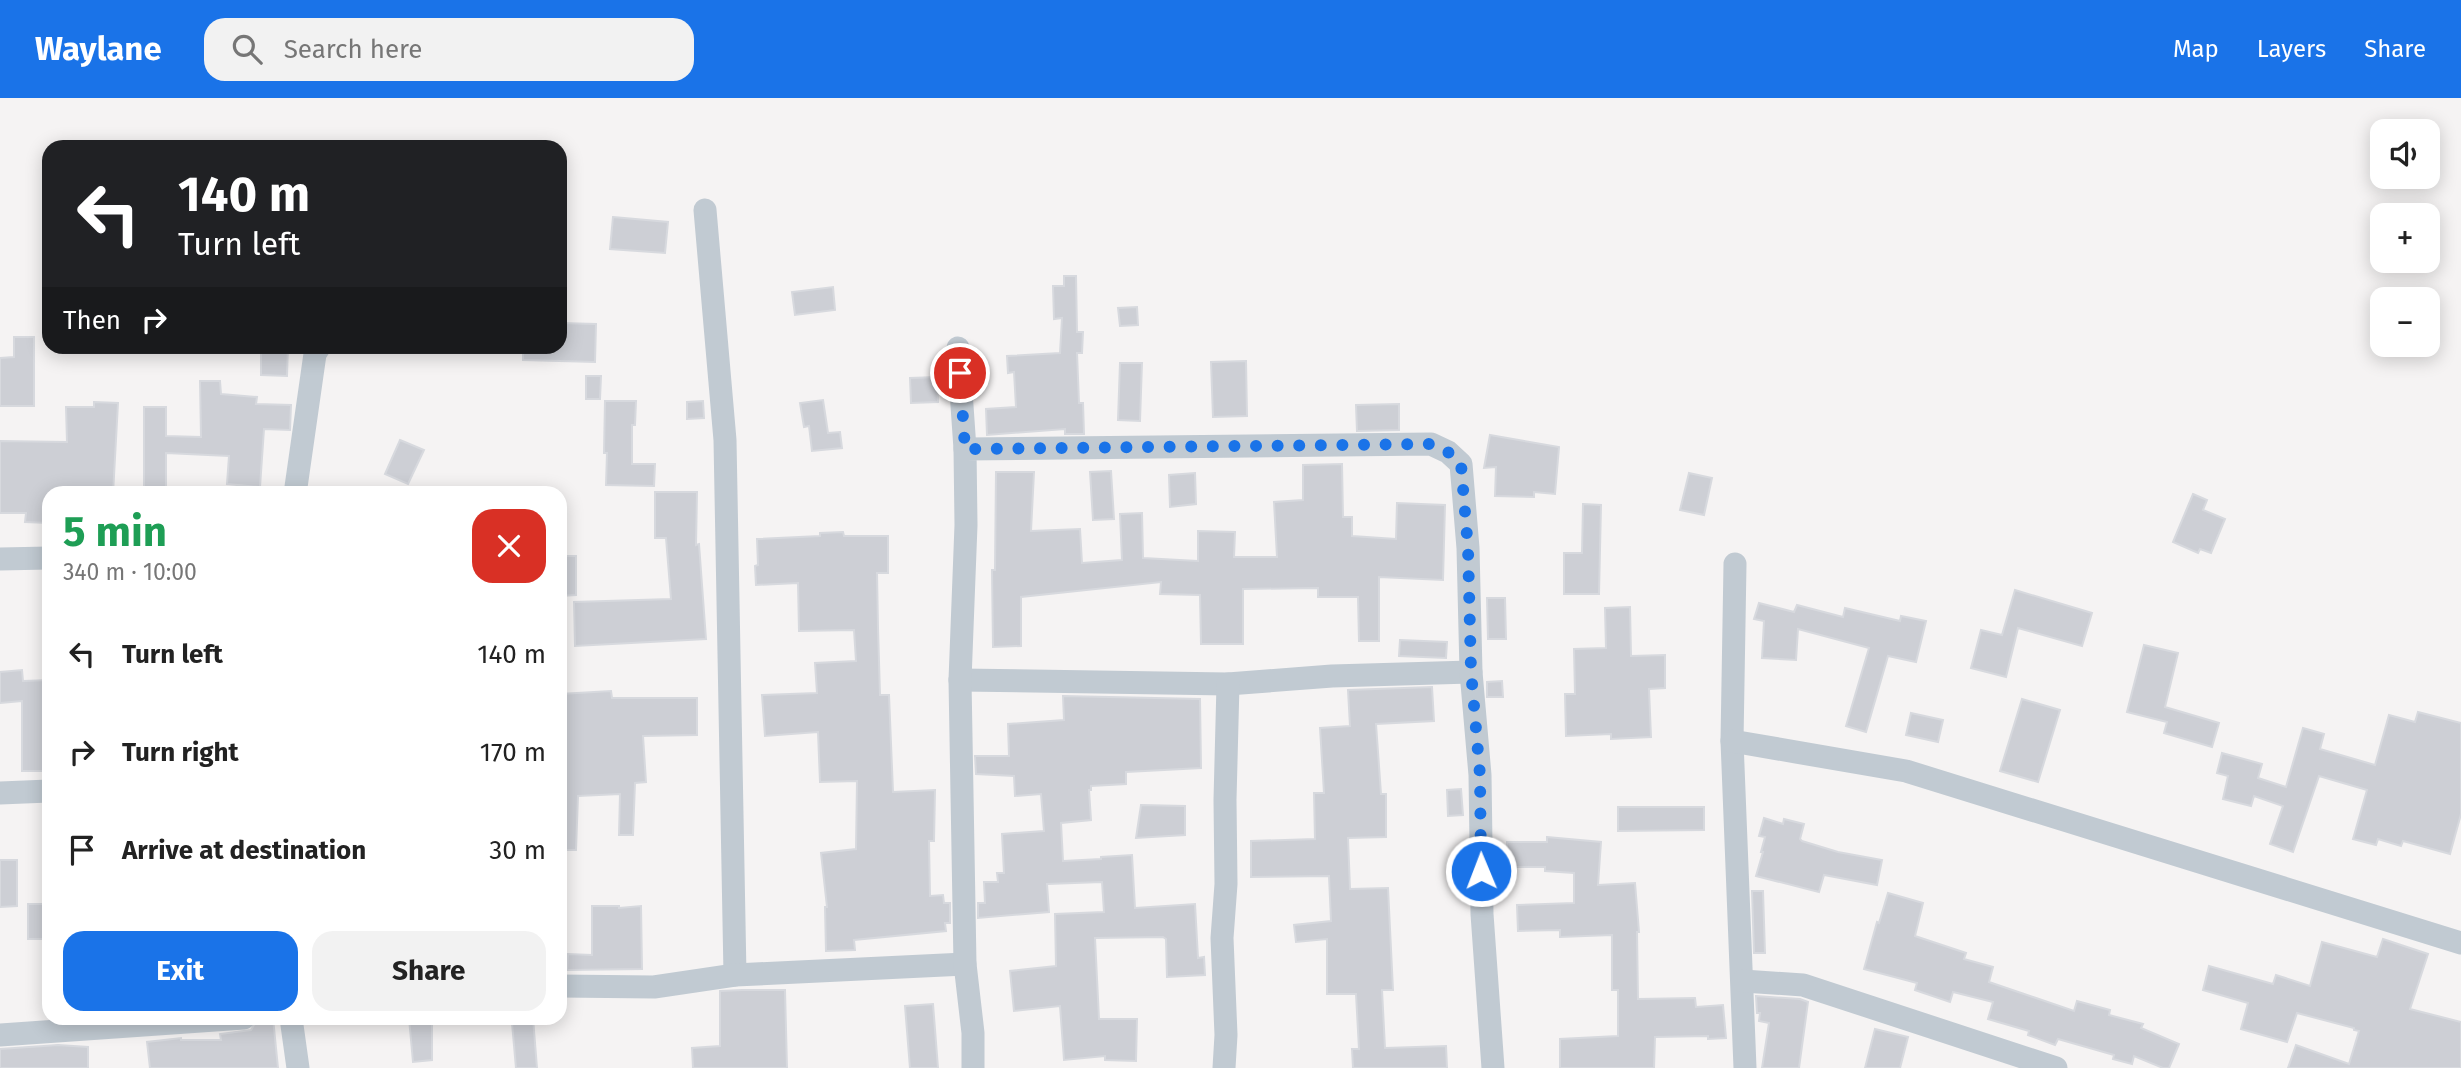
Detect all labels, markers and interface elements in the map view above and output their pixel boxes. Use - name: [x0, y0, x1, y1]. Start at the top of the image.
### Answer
- search box: [204, 18, 694, 81]
- text: Waylane: [35, 29, 162, 69]
- icon: search: [228, 30, 266, 68]
- text: Search here: [284, 34, 423, 65]
- text: Map: [2173, 35, 2219, 63]
- text: Layers: [2257, 35, 2326, 63]
- text: Share: [2364, 35, 2426, 63]
- map controls: [2370, 119, 2440, 357]
- button: sound: [2370, 119, 2440, 189]
- text: 140 m: [178, 165, 310, 224]
- icon: left: [63, 168, 154, 259]
- button: +: [2370, 203, 2440, 273]
- text: Turn left: [178, 225, 300, 263]
- button: −: [2370, 287, 2440, 357]
- icon: right: [135, 301, 173, 339]
- text: Then: [63, 305, 121, 336]
- pin: [930, 343, 990, 403]
- icon: arrive: [941, 354, 979, 392]
- text: 5 min: [63, 507, 167, 557]
- button: close: [472, 509, 546, 583]
- text: 340 m · 10:00: [63, 558, 197, 586]
- icon: left: [63, 635, 101, 673]
- text: Turn left: [122, 639, 223, 670]
- text: 140 m: [477, 639, 546, 670]
- icon: right: [63, 733, 101, 771]
- text: Turn right: [122, 737, 239, 768]
- text: 170 m: [480, 737, 546, 768]
- icon: arrive: [63, 831, 101, 869]
- position arrow: [1444, 834, 1518, 908]
- text: Arrive at destination: [122, 835, 366, 866]
- text: 30 m: [489, 835, 546, 866]
- button: Exit: [63, 931, 298, 1011]
- button: Share: [312, 931, 546, 1011]

